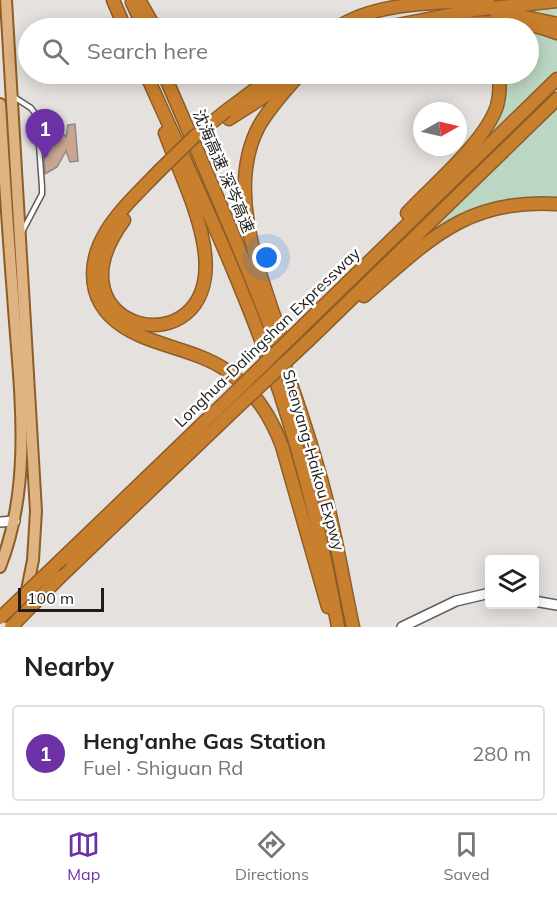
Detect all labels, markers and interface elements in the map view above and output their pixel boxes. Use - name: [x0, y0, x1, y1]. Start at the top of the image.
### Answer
- search box: [18, 18, 539, 84]
- icon: search: [39, 35, 72, 68]
- text: Search here: [87, 37, 208, 65]
- north arrow: [413, 102, 467, 156]
- street label: 沈海高速 深岑高速: [189, 106, 259, 236]
- pin: 1: [26, 110, 64, 159]
- street label: Longhua-Dalingshan Expressway: [170, 243, 364, 431]
- your location: [252, 243, 281, 272]
- street label: Shenyang-Haikou Expwy: [279, 367, 350, 553]
- map controls: [485, 555, 539, 609]
- button: layers: [485, 555, 539, 609]
- scale bar: [18, 585, 104, 612]
- text: 100 m: [27, 588, 74, 608]
- text: Nearby: [24, 650, 114, 683]
- text: Heng'anhe Gas Station: [83, 727, 326, 755]
- text: 1: [40, 741, 52, 766]
- text: 280 m: [472, 741, 531, 766]
- text: Fuel · Shiguan Rd: [83, 755, 243, 780]
- tab: Map: [67, 828, 100, 884]
- tab: Directions: [235, 828, 309, 884]
- tab: Saved: [444, 828, 490, 884]

